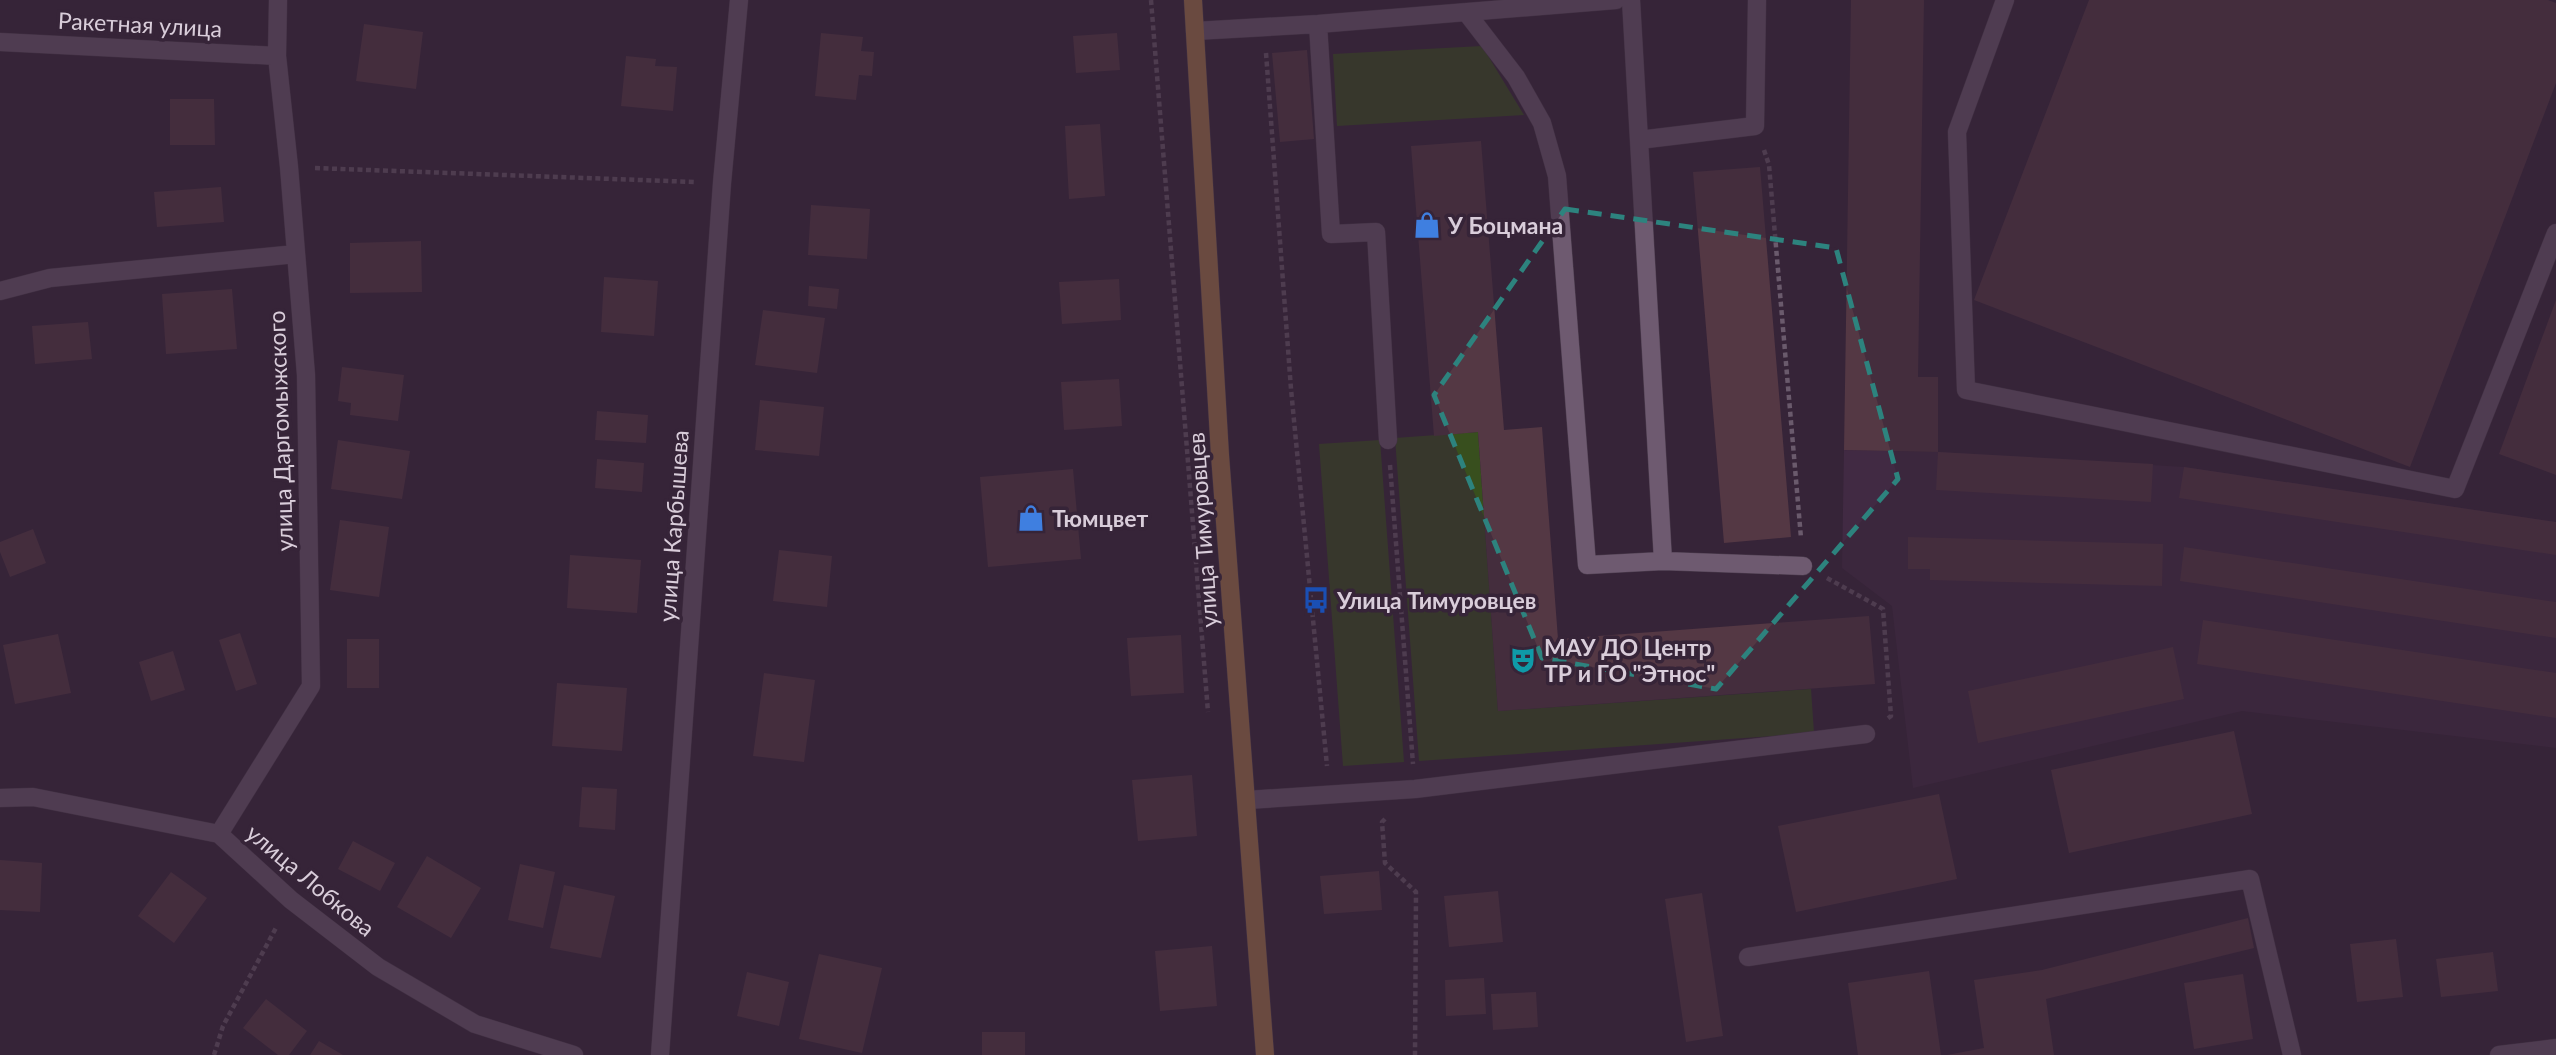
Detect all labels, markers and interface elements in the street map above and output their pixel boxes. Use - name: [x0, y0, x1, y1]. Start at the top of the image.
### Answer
- street label: Ракетная улица: [57, 6, 223, 42]
- shop icon: У Боцмана: [1412, 210, 1442, 240]
- place label: У Боцмана: [1447, 211, 1563, 239]
- street label: улица Даргомыжского: [262, 310, 298, 552]
- street label: улица Карбышева: [652, 429, 694, 623]
- street label: улица Тимуровцев: [1181, 431, 1223, 629]
- shop icon: Тюмцвет: [1016, 503, 1046, 533]
- place label: Тюмцвет: [1052, 504, 1148, 532]
- bus stop icon: Улица Тимуровцев: [1301, 585, 1331, 615]
- place label: Улица Тимуровцев: [1336, 586, 1536, 614]
- place label: МАУ ДО Центр ТР и ГО "Этнос": [1544, 633, 1715, 687]
- theatre icon: МАУ ДО Центр ТР и ГО "Этнос": [1508, 645, 1538, 675]
- street label: улица Лобкова: [241, 818, 381, 942]

